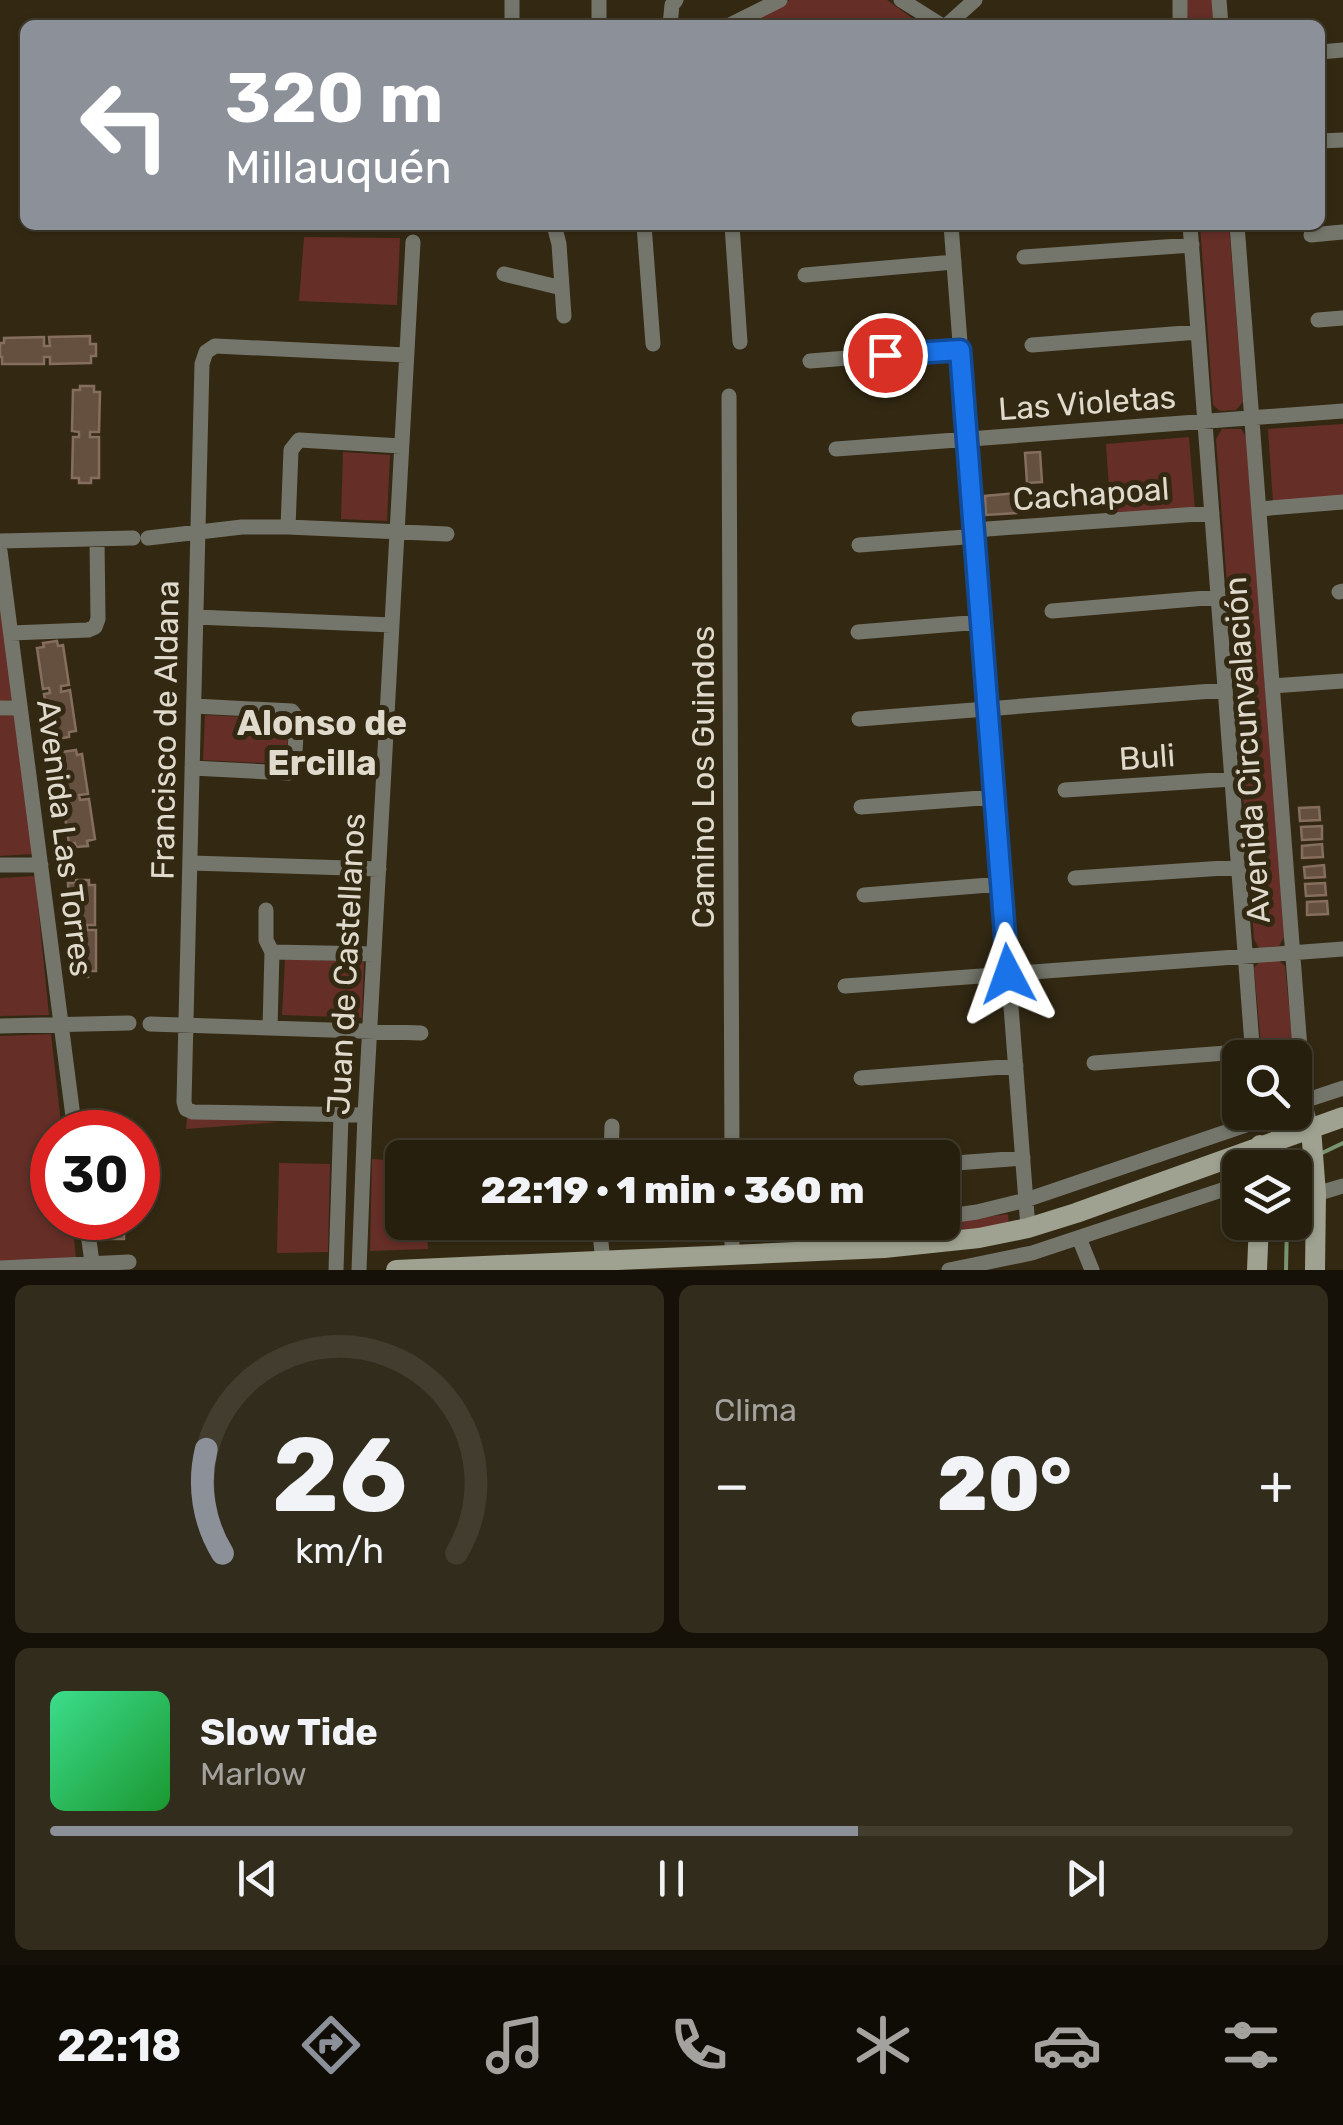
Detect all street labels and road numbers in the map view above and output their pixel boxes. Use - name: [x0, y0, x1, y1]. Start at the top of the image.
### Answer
- street label: Las Violetas: [997, 378, 1177, 428]
- street label: Cachapoal: [1012, 470, 1170, 518]
- street label: Avenida Circunvalación: [1216, 575, 1278, 925]
- street label: Francisco de Aldana: [143, 580, 187, 880]
- street label: Camino Los Guindos: [684, 626, 722, 928]
- street label: Avenida Las Torres: [29, 698, 101, 978]
- street label: Buli: [1118, 736, 1176, 778]
- street label: Juan de Castellanos: [319, 812, 373, 1116]

